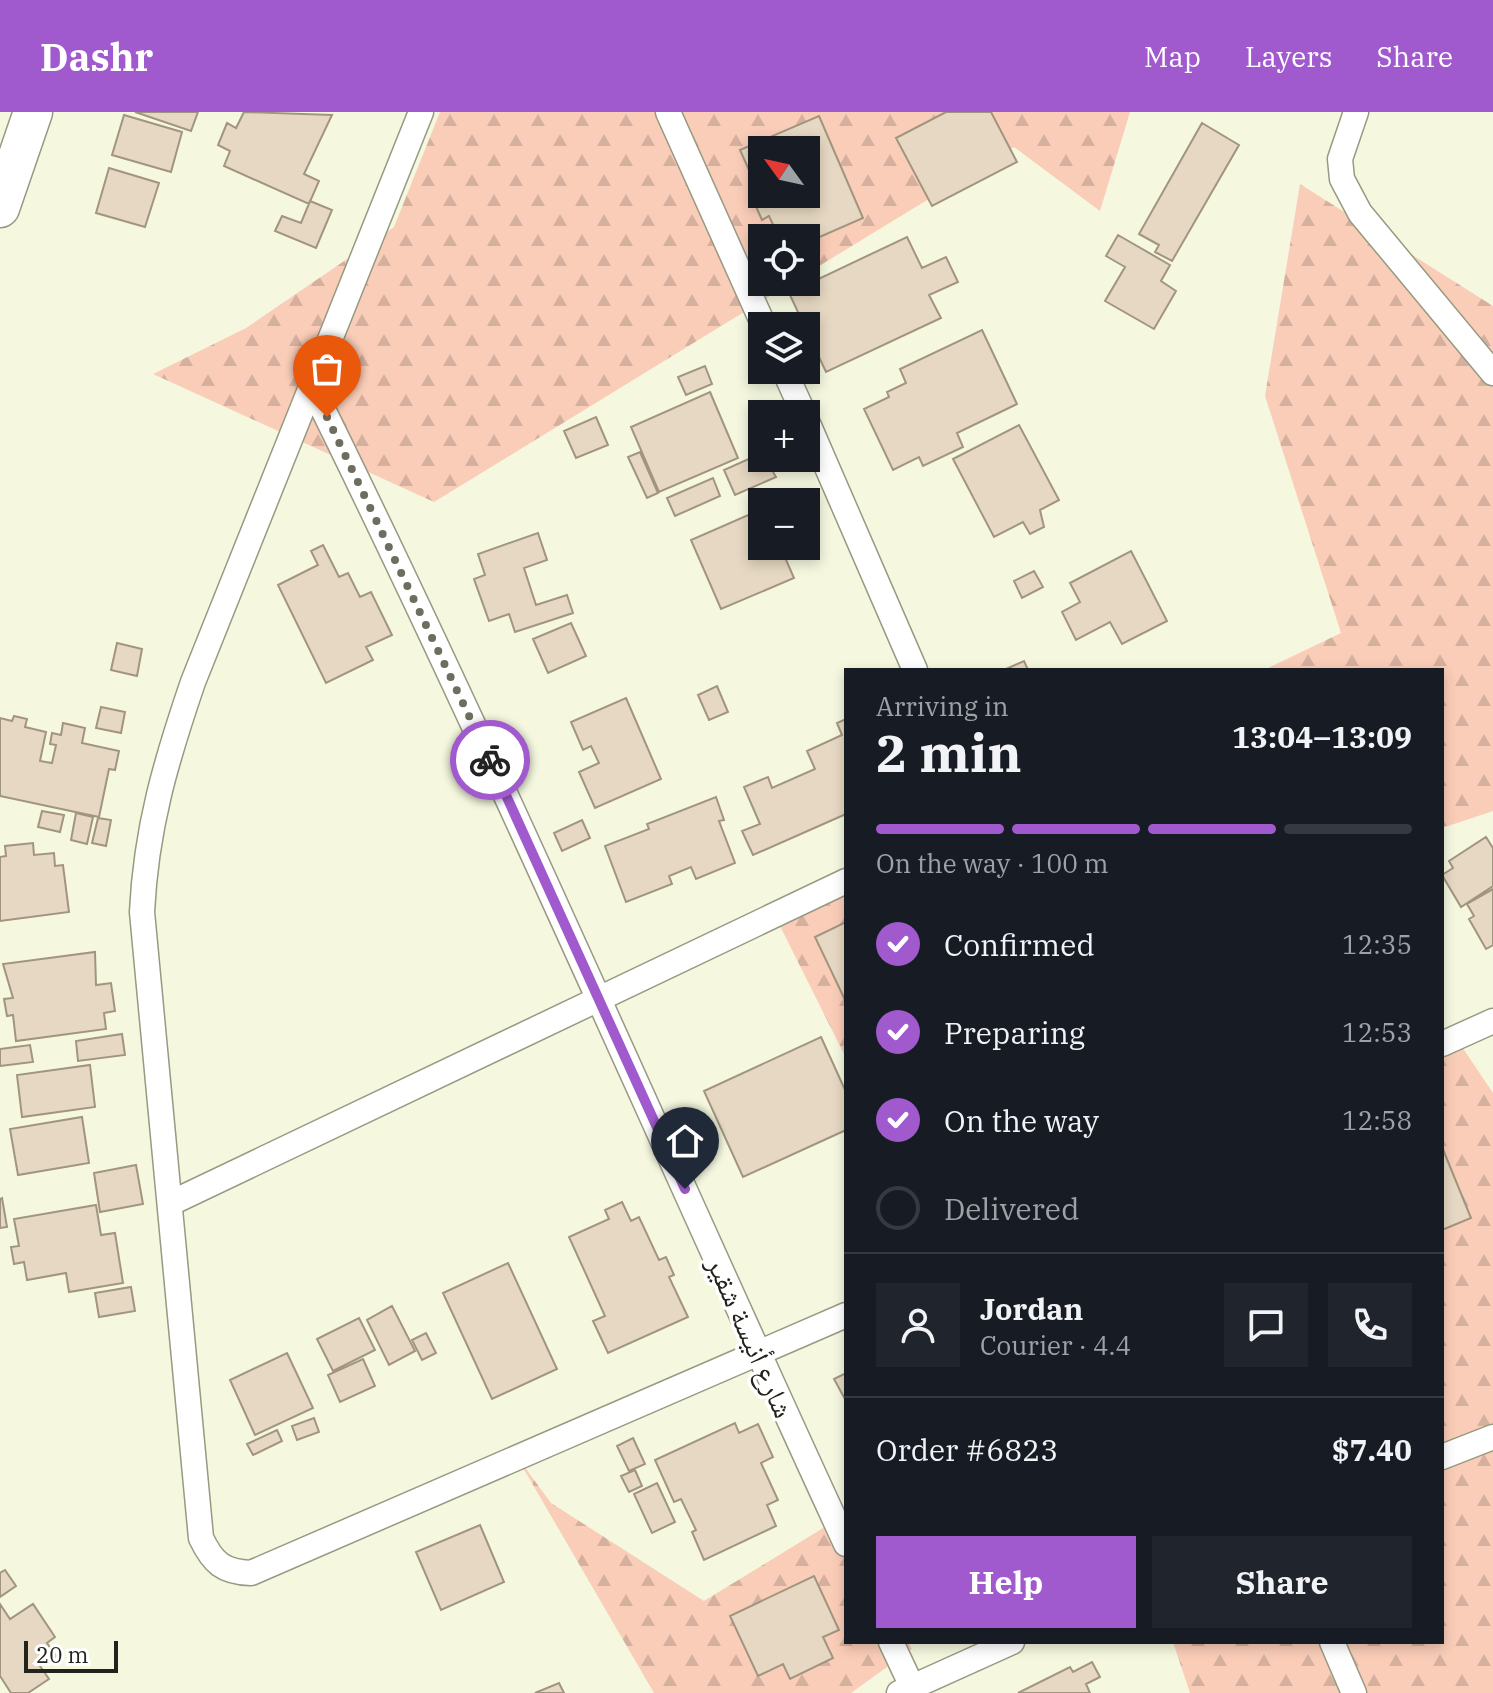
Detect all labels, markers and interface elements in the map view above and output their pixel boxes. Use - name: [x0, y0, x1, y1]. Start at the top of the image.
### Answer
- text: Dashr: [40, 32, 153, 81]
- text: Map: [1144, 38, 1201, 75]
- text: Layers: [1245, 38, 1332, 75]
- text: Share: [1376, 38, 1453, 75]
- north arrow: [748, 136, 820, 208]
- map controls: [748, 136, 820, 560]
- button: locate: [748, 224, 820, 296]
- button: layers: [748, 312, 820, 384]
- pin: [293, 335, 361, 417]
- icon: bag: [305, 347, 349, 391]
- button: +: [748, 400, 820, 472]
- button: −: [748, 488, 820, 560]
- text: Arriving in: [876, 689, 1009, 723]
- text: 13:04–13:09: [1232, 717, 1412, 756]
- text: 2 min: [876, 719, 1022, 786]
- courier: [450, 720, 530, 800]
- icon: bike: [468, 738, 512, 782]
- text: On the way · 100 m: [876, 846, 1109, 880]
- icon: check: [876, 922, 920, 966]
- text: Confirmed: [944, 925, 1095, 964]
- text: 12:35: [1342, 927, 1412, 961]
- icon: check: [876, 1010, 920, 1054]
- text: Preparing: [944, 1013, 1085, 1052]
- text: 12:53: [1342, 1015, 1412, 1049]
- icon: check: [876, 1098, 920, 1142]
- text: On the way: [944, 1101, 1099, 1140]
- text: 12:58: [1342, 1103, 1412, 1137]
- pin: [651, 1107, 719, 1189]
- icon: home: [663, 1119, 707, 1163]
- text: Delivered: [944, 1189, 1079, 1228]
- street label: شارع أنيسة شقير: [699, 1250, 803, 1423]
- button: person: [876, 1283, 960, 1367]
- button: chat: [1224, 1283, 1308, 1367]
- button: phone: [1328, 1283, 1412, 1367]
- text: Jordan: [980, 1289, 1083, 1328]
- text: Courier · 4.4: [980, 1328, 1131, 1362]
- text: Order #6823: [876, 1430, 1058, 1469]
- text: $7.40: [1332, 1430, 1412, 1469]
- button: Help: [876, 1536, 1136, 1628]
- button: Share: [1152, 1536, 1412, 1628]
- scale bar: [24, 1637, 118, 1673]
- text: 20 m: [36, 1640, 88, 1669]

